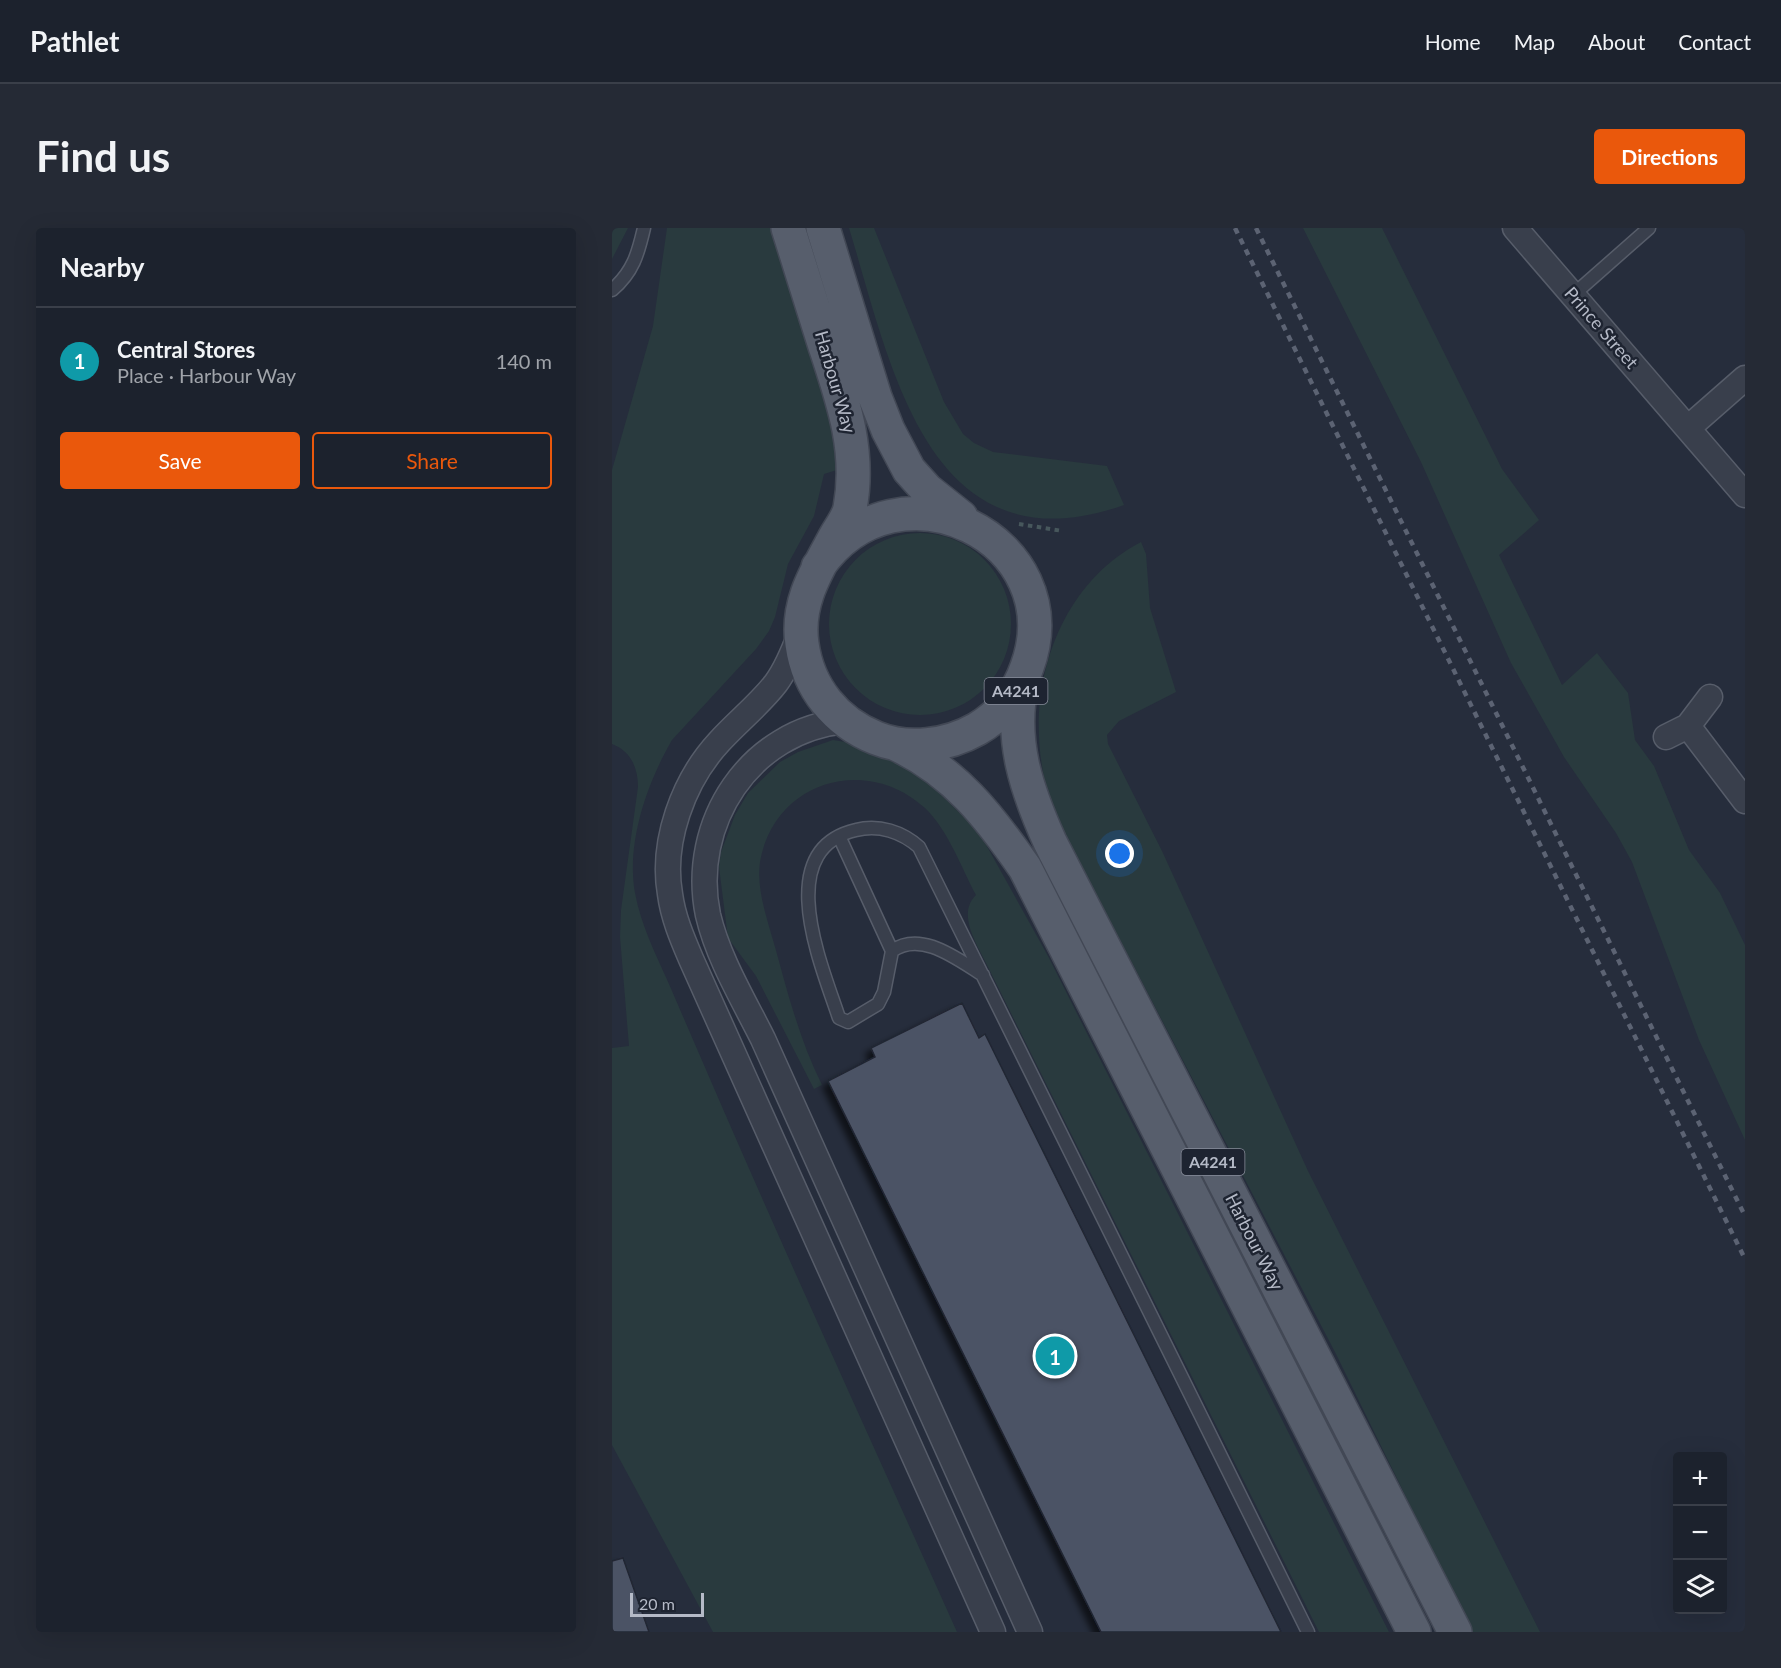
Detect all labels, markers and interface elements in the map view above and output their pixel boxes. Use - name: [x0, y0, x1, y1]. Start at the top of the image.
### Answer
- text: Pathlet: [30, 24, 119, 58]
- text: Home: [1425, 29, 1481, 54]
- text: Map: [1514, 29, 1555, 54]
- text: About: [1588, 29, 1645, 54]
- text: Contact: [1678, 29, 1751, 54]
- button: Directions: [1594, 129, 1745, 184]
- text: Find us: [36, 131, 170, 181]
- text: Nearby: [60, 251, 145, 283]
- street label: Prince Street: [1560, 282, 1644, 373]
- street label: Harbour Way: [811, 328, 861, 436]
- text: Central Stores: [117, 336, 255, 363]
- text: 1: [74, 349, 85, 373]
- text: 140 m: [496, 349, 552, 373]
- text: Place · Harbour Way: [117, 363, 296, 387]
- button: Save: [60, 432, 300, 489]
- button: Share: [312, 432, 552, 489]
- road number: A4241: [984, 678, 1048, 704]
- your location: [1105, 839, 1134, 868]
- road number: A4241: [1182, 1149, 1244, 1175]
- street label: Harbour Way: [1221, 1190, 1289, 1294]
- pin: 1: [1036, 1334, 1074, 1378]
- map controls: [1673, 1452, 1727, 1614]
- button: +: [1673, 1452, 1727, 1506]
- button: −: [1673, 1506, 1727, 1560]
- button: layers: [1673, 1560, 1727, 1614]
- scale bar: [630, 1590, 704, 1618]
- text: 20 m: [639, 1594, 675, 1613]

